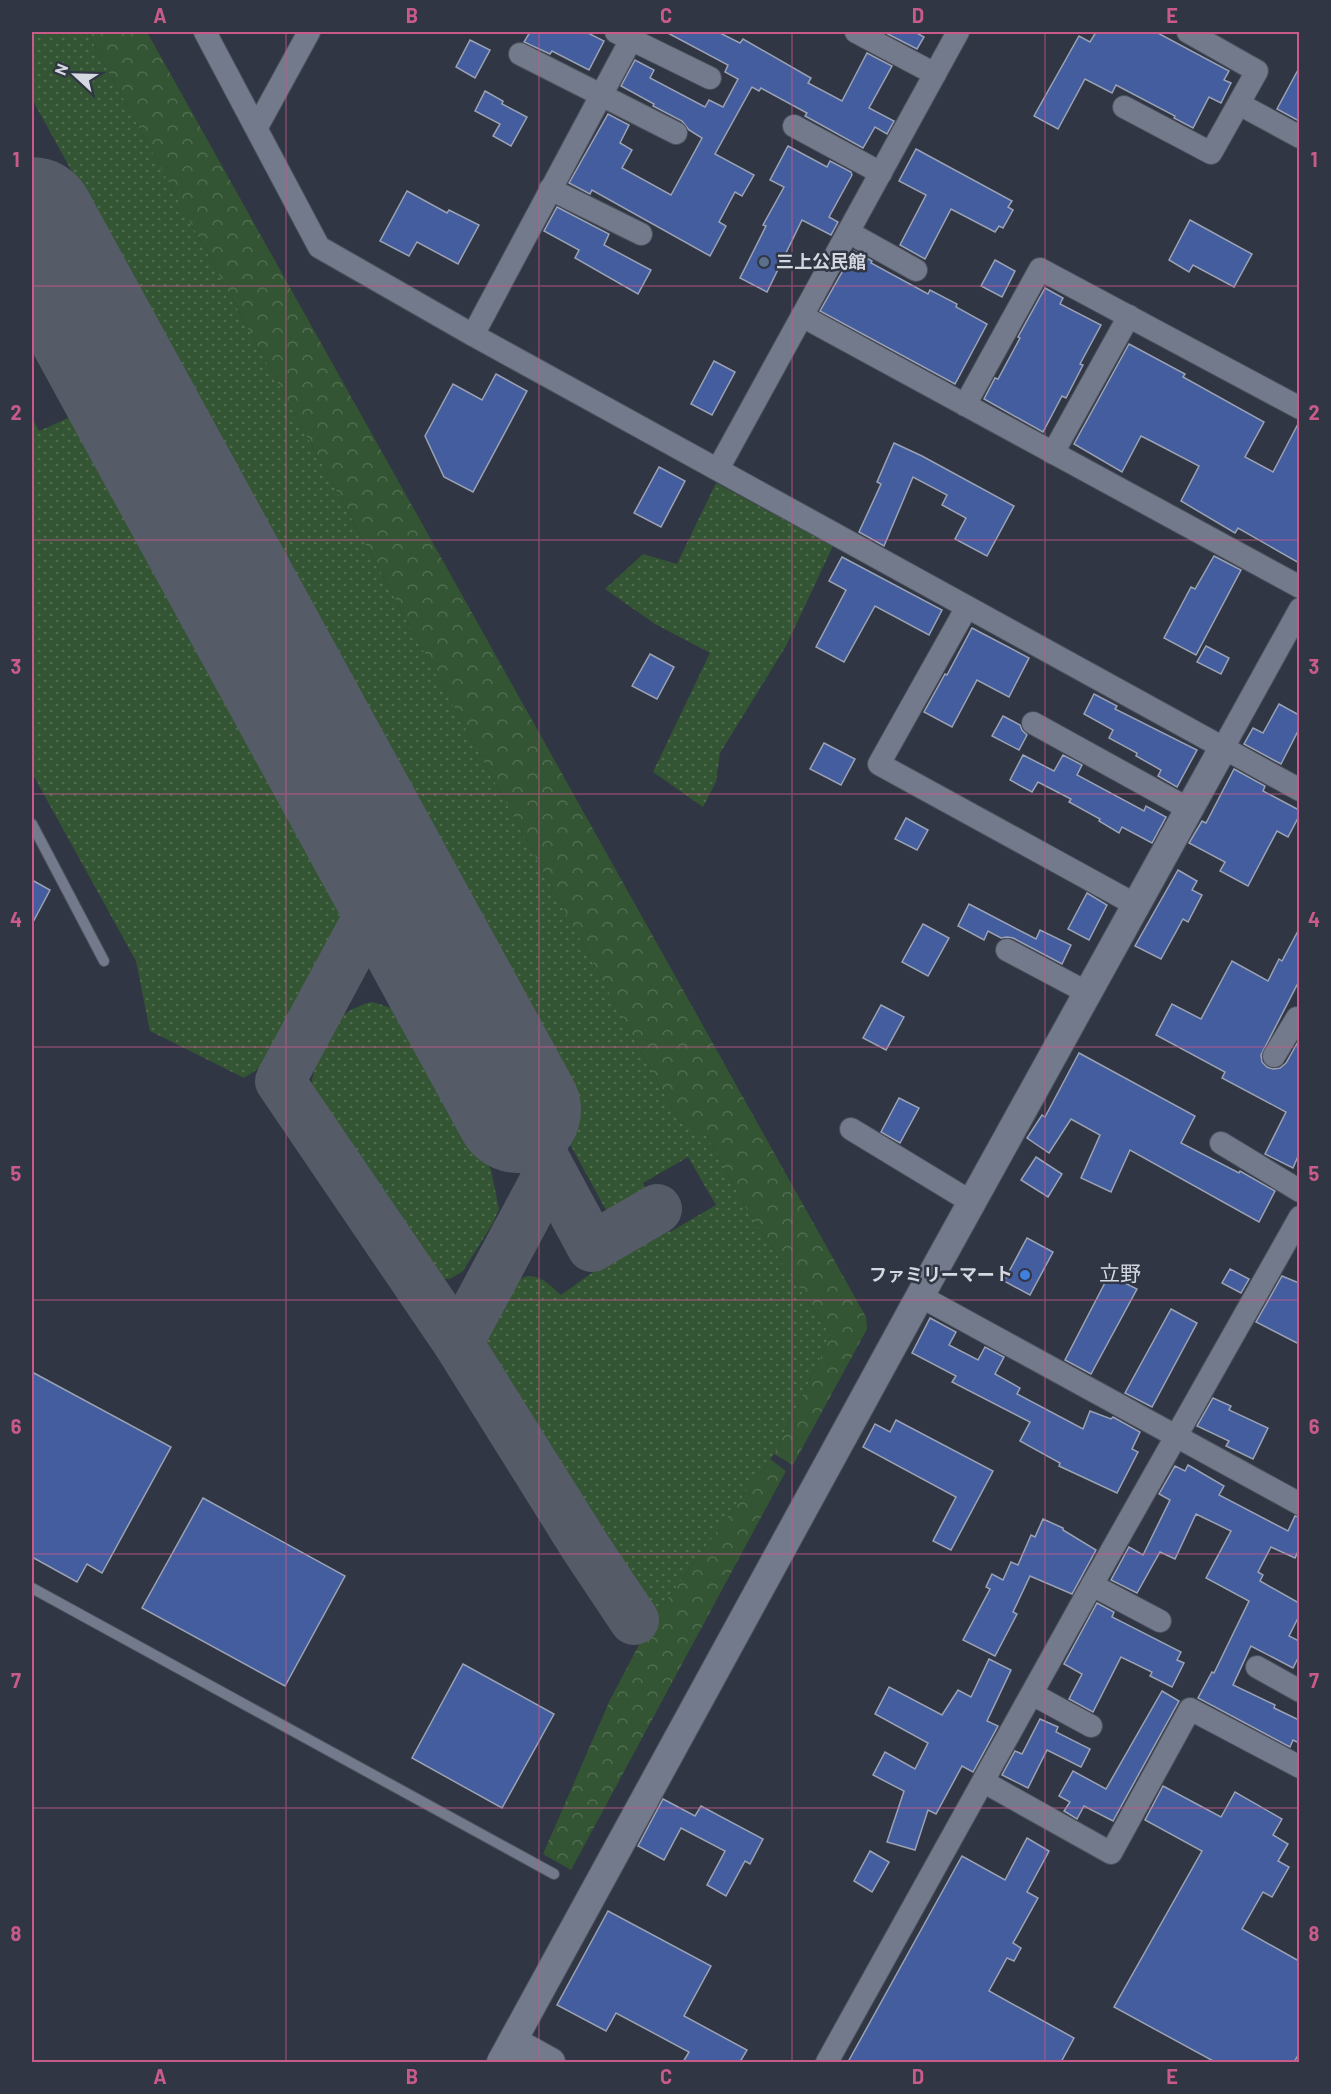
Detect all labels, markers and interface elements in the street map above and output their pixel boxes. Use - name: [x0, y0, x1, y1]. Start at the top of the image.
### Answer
- text: A: [153, 3, 167, 27]
- text: B: [406, 3, 418, 27]
- text: C: [660, 3, 672, 27]
- text: D: [912, 3, 924, 27]
- text: E: [1166, 3, 1178, 27]
- north arrow: [45, 45, 105, 105]
- text: N: [50, 61, 71, 78]
- text: 1: [12, 147, 20, 171]
- text: 1: [1310, 147, 1318, 171]
- place label: 三上公民館: [776, 250, 866, 272]
- marker: 三上公民館: [757, 255, 771, 269]
- text: 2: [10, 400, 22, 424]
- text: 2: [1308, 400, 1320, 424]
- text: 3: [11, 654, 21, 678]
- text: 3: [1309, 654, 1319, 678]
- text: 4: [10, 907, 22, 931]
- text: 4: [1308, 907, 1320, 931]
- text: 5: [11, 1161, 22, 1185]
- text: 5: [1309, 1161, 1320, 1185]
- district label: 立野: [1099, 1260, 1141, 1285]
- place label: ファミリーマート: [869, 1263, 1013, 1285]
- marker: ファミリーマート: [1018, 1268, 1032, 1282]
- text: 6: [11, 1414, 22, 1438]
- text: 6: [1309, 1414, 1320, 1438]
- text: 7: [11, 1668, 21, 1692]
- text: 7: [1309, 1668, 1319, 1692]
- text: 8: [11, 1921, 22, 1945]
- text: 8: [1309, 1921, 1320, 1945]
- text: A: [153, 2064, 167, 2088]
- text: B: [406, 2064, 418, 2088]
- text: C: [660, 2064, 672, 2088]
- text: D: [912, 2064, 924, 2088]
- text: E: [1166, 2064, 1178, 2088]

